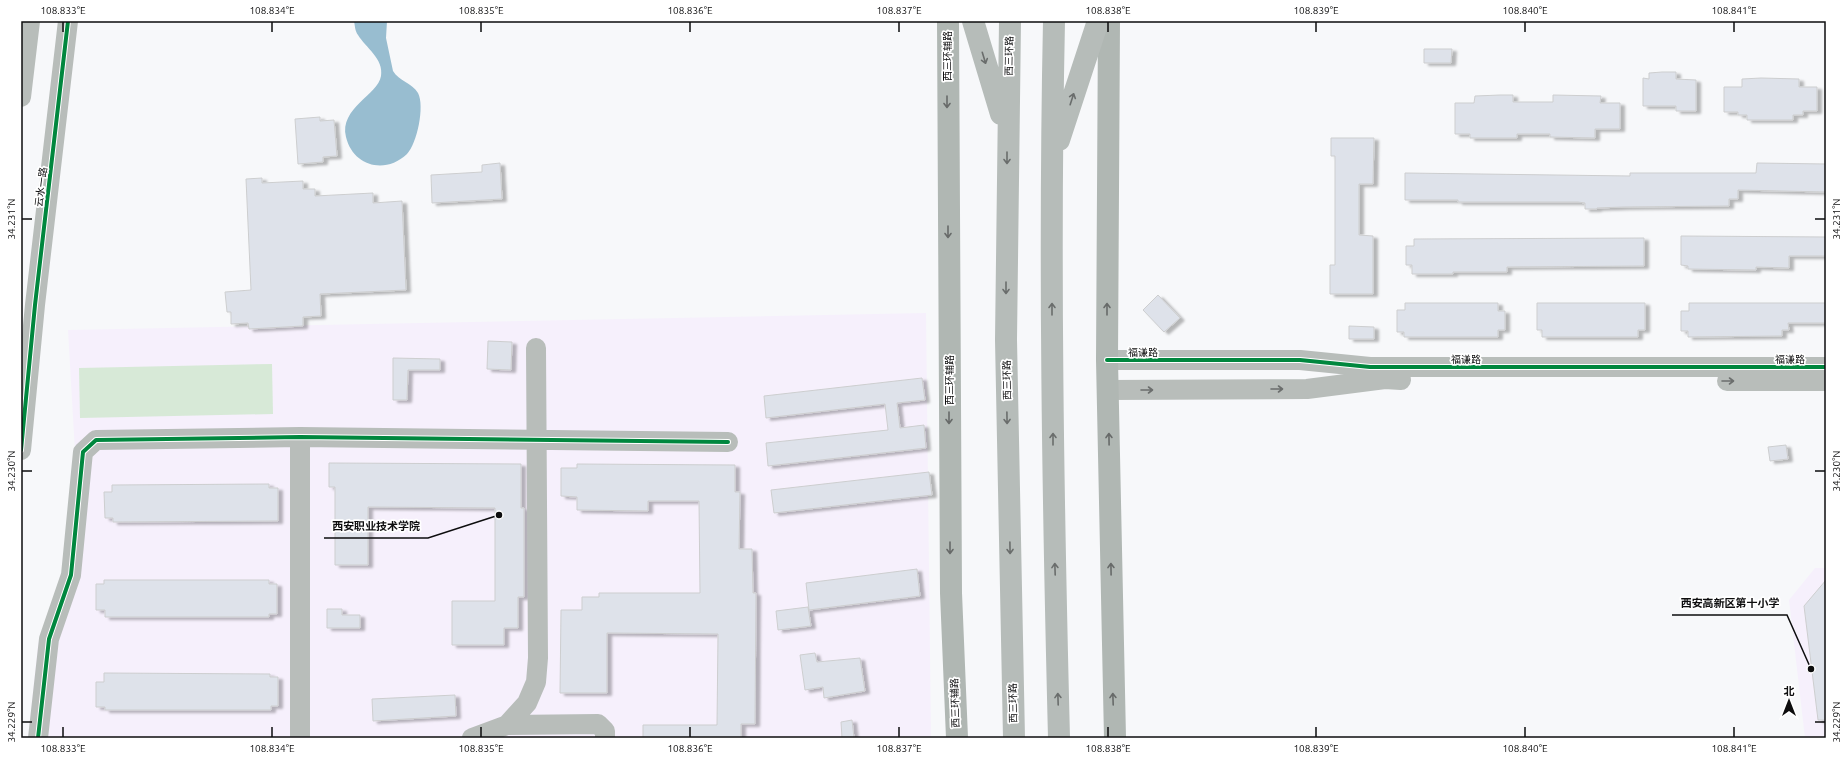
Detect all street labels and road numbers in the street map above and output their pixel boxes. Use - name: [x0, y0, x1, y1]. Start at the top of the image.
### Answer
- street label: 西三环辅路: [942, 31, 953, 81]
- street label: 西三环路: [1003, 36, 1015, 76]
- street label: 云水一路: [33, 166, 49, 208]
- street label: 福谦路: [1128, 347, 1158, 358]
- street label: 福谦路: [1451, 354, 1481, 365]
- street label: 福谦路: [1775, 354, 1805, 365]
- street label: 西三环辅路: [944, 355, 955, 405]
- street label: 西三环路: [1001, 360, 1013, 400]
- street label: 西三环辅路: [949, 678, 961, 728]
- street label: 西三环路: [1007, 683, 1019, 723]

